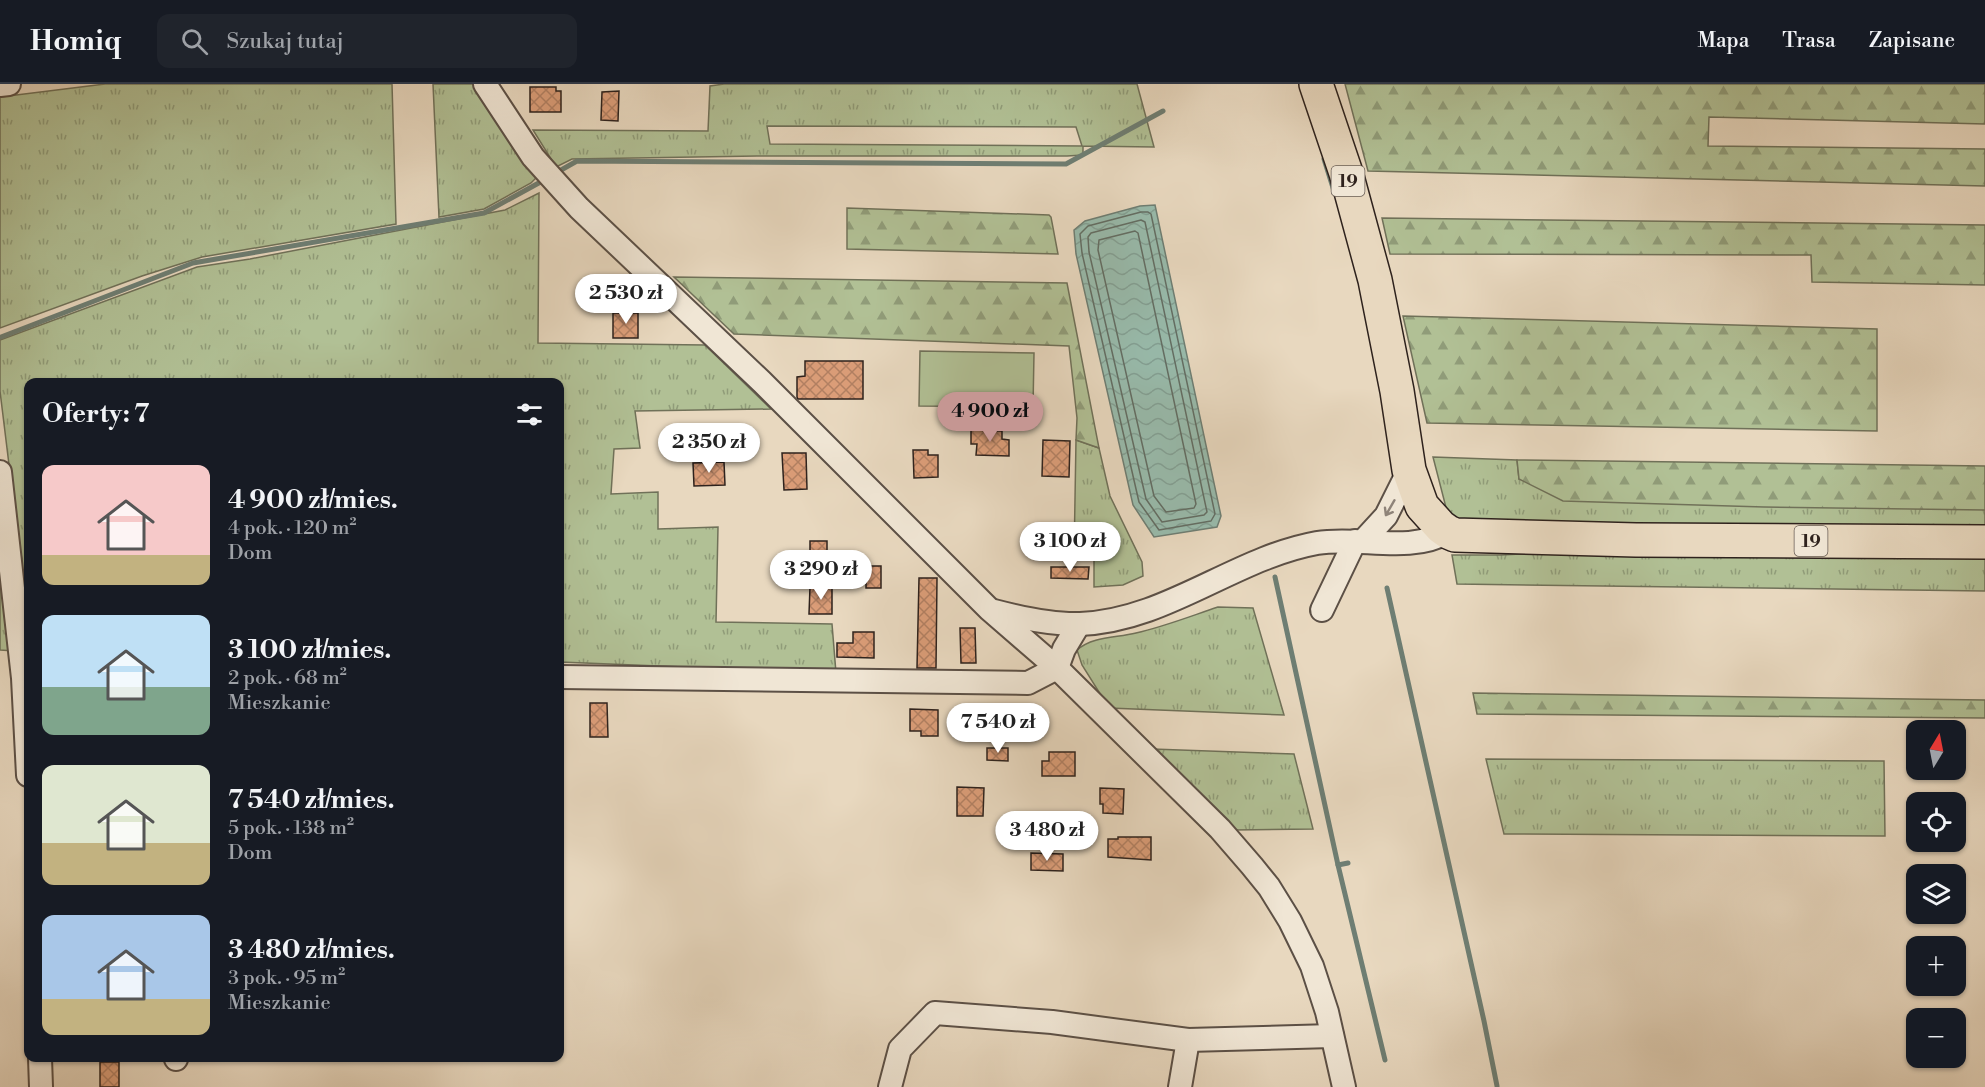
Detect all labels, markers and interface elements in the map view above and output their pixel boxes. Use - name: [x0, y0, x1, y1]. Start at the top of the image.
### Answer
- search box: [157, 14, 577, 68]
- text: Homiq: [30, 24, 121, 59]
- icon: search: [178, 25, 211, 58]
- text: Szukaj tutaj: [226, 28, 344, 55]
- text: Mapa: [1697, 28, 1749, 54]
- text: Trasa: [1782, 28, 1836, 54]
- text: Zapisane: [1869, 28, 1955, 54]
- road number: 19: [1332, 166, 1364, 196]
- pin: 2 530 zł: [564, 274, 688, 325]
- text: 2 530 zł: [589, 281, 663, 306]
- pin: 4 900 zł: [928, 392, 1052, 443]
- text: Oferty: 7: [42, 398, 149, 430]
- icon: filters: [513, 398, 546, 431]
- text: 4 900 zł: [951, 399, 1029, 424]
- pin: 2 350 zł: [647, 423, 771, 474]
- text: 2 350 zł: [672, 430, 746, 455]
- text: 4 900 zł/mies.: [228, 484, 398, 516]
- icon: home: [90, 489, 162, 561]
- one-way arrow: [1384, 499, 1396, 516]
- text: 4 pok. · 120 m²: [228, 516, 357, 541]
- pin: 3 100 zł: [1008, 522, 1132, 573]
- road number: 19: [1794, 526, 1828, 556]
- text: 3 100 zł: [1034, 529, 1106, 554]
- text: Dom: [228, 541, 272, 566]
- pin: 3 290 zł: [759, 550, 883, 601]
- text: 3 290 zł: [784, 557, 858, 582]
- text: 3 100 zł/mies.: [228, 634, 392, 666]
- icon: home: [90, 639, 162, 711]
- text: 2 pok. · 68 m²: [228, 666, 347, 691]
- text: Mieszkanie: [228, 691, 331, 716]
- pin: 7 540 zł: [936, 703, 1060, 754]
- text: 7 540 zł: [961, 710, 1035, 735]
- north arrow: [1906, 720, 1966, 780]
- map controls: [1906, 720, 1966, 1068]
- text: 7 540 zł/mies.: [228, 784, 395, 816]
- icon: home: [90, 789, 162, 861]
- button: locate: [1906, 792, 1966, 852]
- pin: 3 480 zł: [985, 811, 1109, 862]
- text: 5 pok. · 138 m²: [228, 816, 354, 841]
- text: 3 480 zł: [1009, 818, 1085, 843]
- text: Dom: [228, 841, 272, 866]
- button: layers: [1906, 864, 1966, 924]
- text: 3 480 zł/mies.: [228, 934, 395, 966]
- button: +: [1906, 936, 1966, 996]
- icon: home: [90, 939, 162, 1011]
- text: 3 pok. · 95 m²: [228, 966, 345, 991]
- text: Mieszkanie: [228, 991, 331, 1016]
- button: −: [1906, 1008, 1966, 1068]

